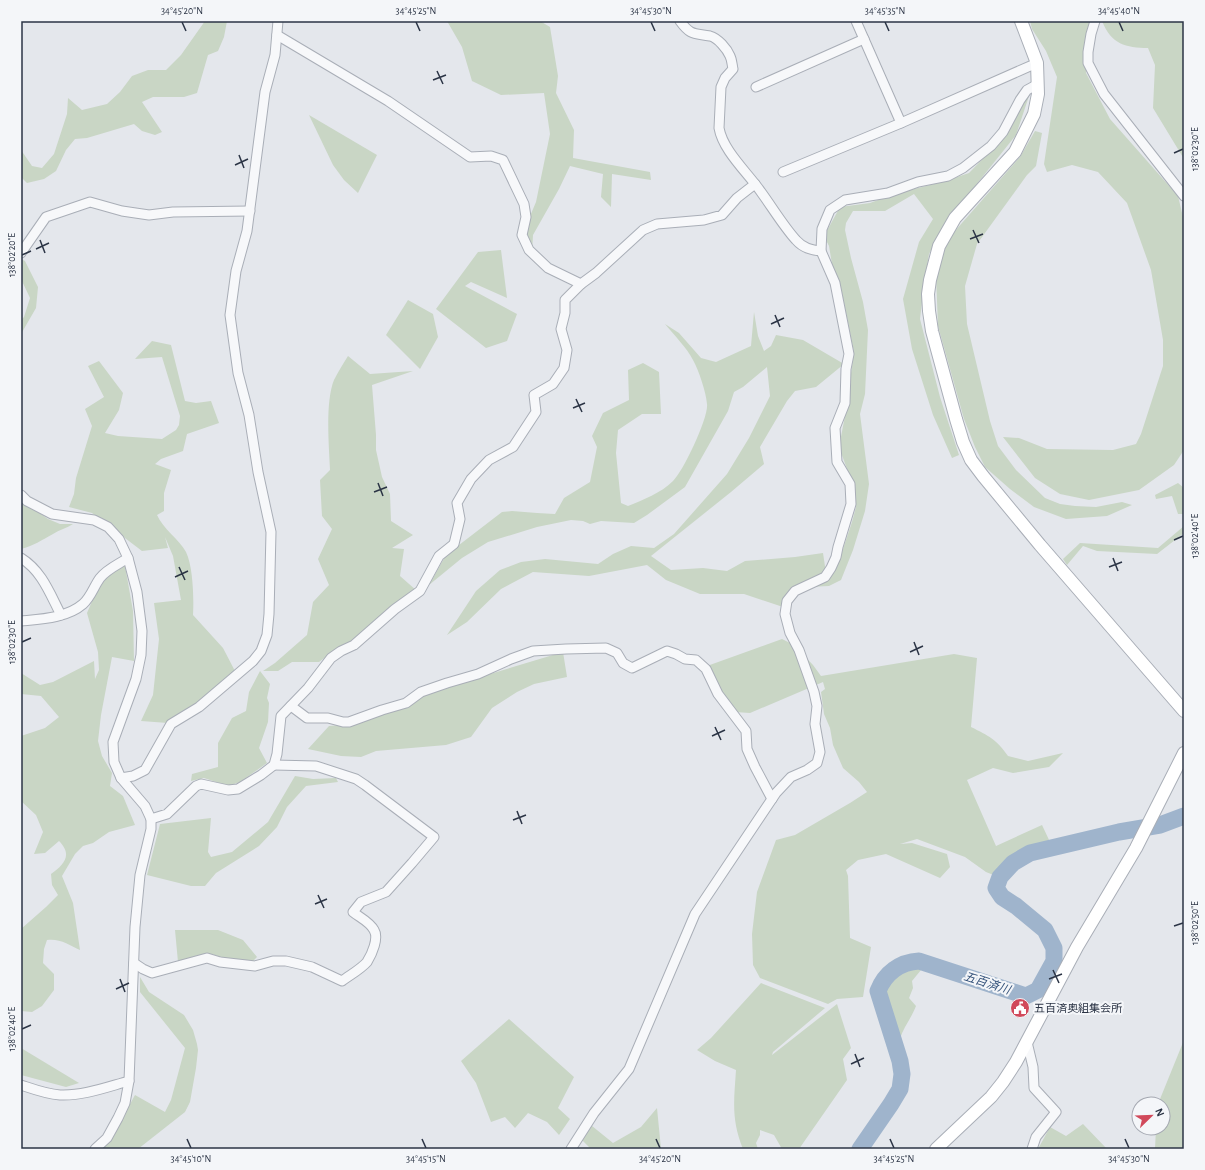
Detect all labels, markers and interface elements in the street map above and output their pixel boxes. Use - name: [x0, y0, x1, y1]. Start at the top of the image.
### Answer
- text: 34°45'20"N: [161, 6, 203, 16]
- text: 34°45'25"N: [396, 6, 436, 16]
- text: 34°45'30"N: [630, 6, 672, 16]
- text: 34°45'35"N: [865, 6, 905, 16]
- text: 34°45'40"N: [1098, 6, 1140, 16]
- text: 138°02'30"E: [1190, 127, 1200, 171]
- text: 138°02'20"E: [7, 233, 17, 277]
- text: 138°02'40"E: [1190, 514, 1200, 558]
- text: 138°02'30"E: [7, 620, 17, 664]
- text: 138°02'50"E: [1190, 901, 1200, 945]
- water label: 五百済川: [962, 969, 1014, 997]
- public building icon: 五百済奥組集会所: [1009, 997, 1031, 1019]
- place label: 五百済奥組集会所: [1034, 1002, 1123, 1014]
- text: 138°02'40"E: [7, 1007, 17, 1051]
- north arrow: [1131, 1096, 1171, 1136]
- text: N: [1153, 1107, 1166, 1118]
- text: 34°45'10"N: [171, 1154, 211, 1164]
- text: 34°45'15"N: [406, 1154, 446, 1164]
- text: 34°45'20"N: [639, 1154, 681, 1164]
- text: 34°45'25"N: [874, 1154, 914, 1164]
- text: 34°45'30"N: [1108, 1154, 1150, 1164]

